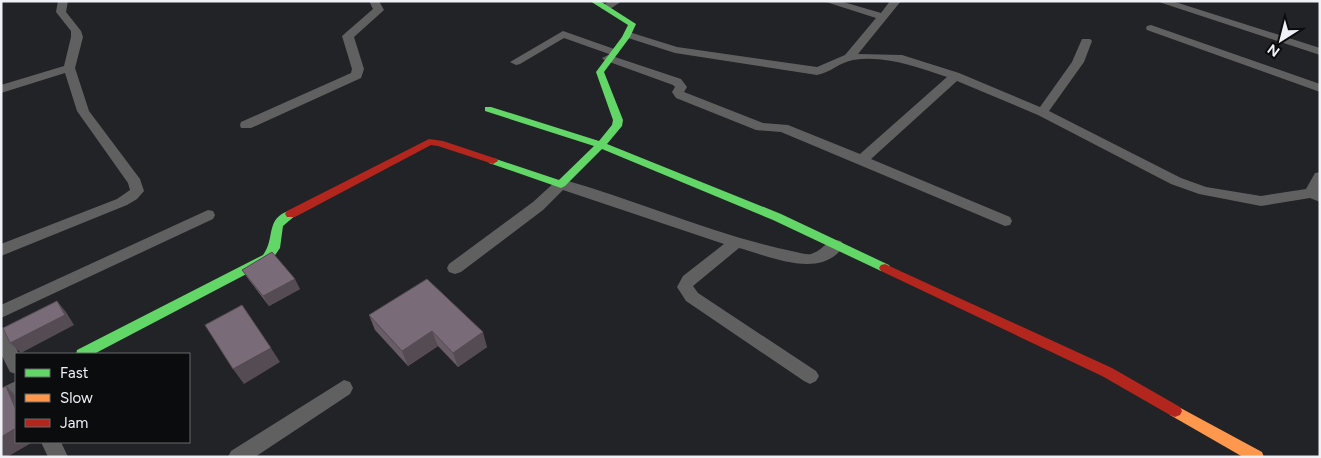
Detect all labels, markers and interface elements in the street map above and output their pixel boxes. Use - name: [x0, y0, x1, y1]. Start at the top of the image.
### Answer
- north arrow: [1256, 15, 1306, 65]
- text: N: [1264, 40, 1283, 60]
- legend: [15, 353, 190, 443]
- text: Fast: [60, 364, 89, 382]
- text: Slow: [60, 389, 93, 407]
- text: Jam: [60, 414, 88, 432]

